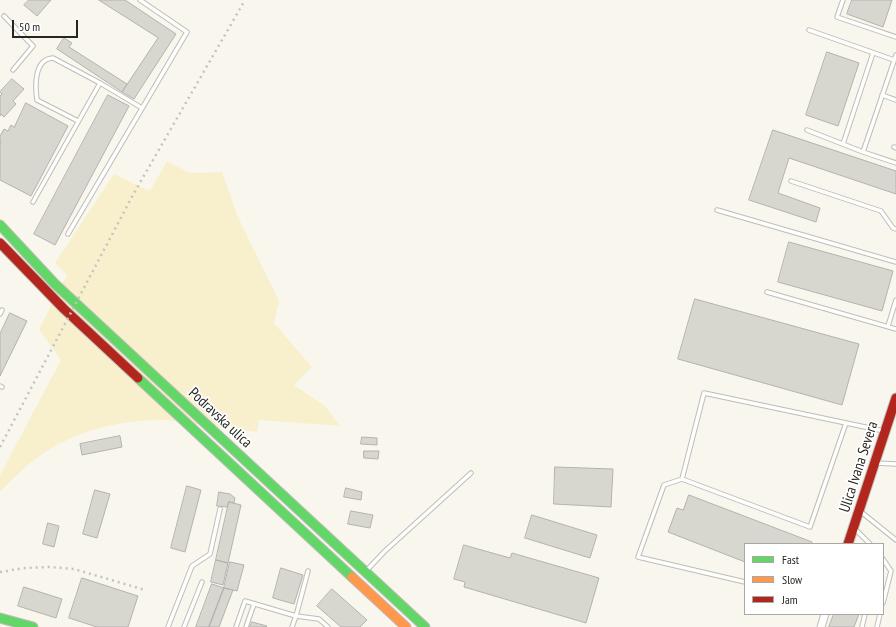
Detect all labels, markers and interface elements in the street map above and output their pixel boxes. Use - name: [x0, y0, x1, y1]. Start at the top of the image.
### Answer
- scale bar: [14, 12, 80, 38]
- text: 50 m: [19, 19, 40, 34]
- street label: Podravska ulica: [185, 384, 255, 452]
- street label: Ulica Ivana Severa: [836, 419, 882, 515]
- legend: [744, 543, 884, 615]
- text: Fast: [782, 552, 799, 567]
- text: Slow: [782, 572, 802, 587]
- text: Jam: [782, 592, 798, 607]

